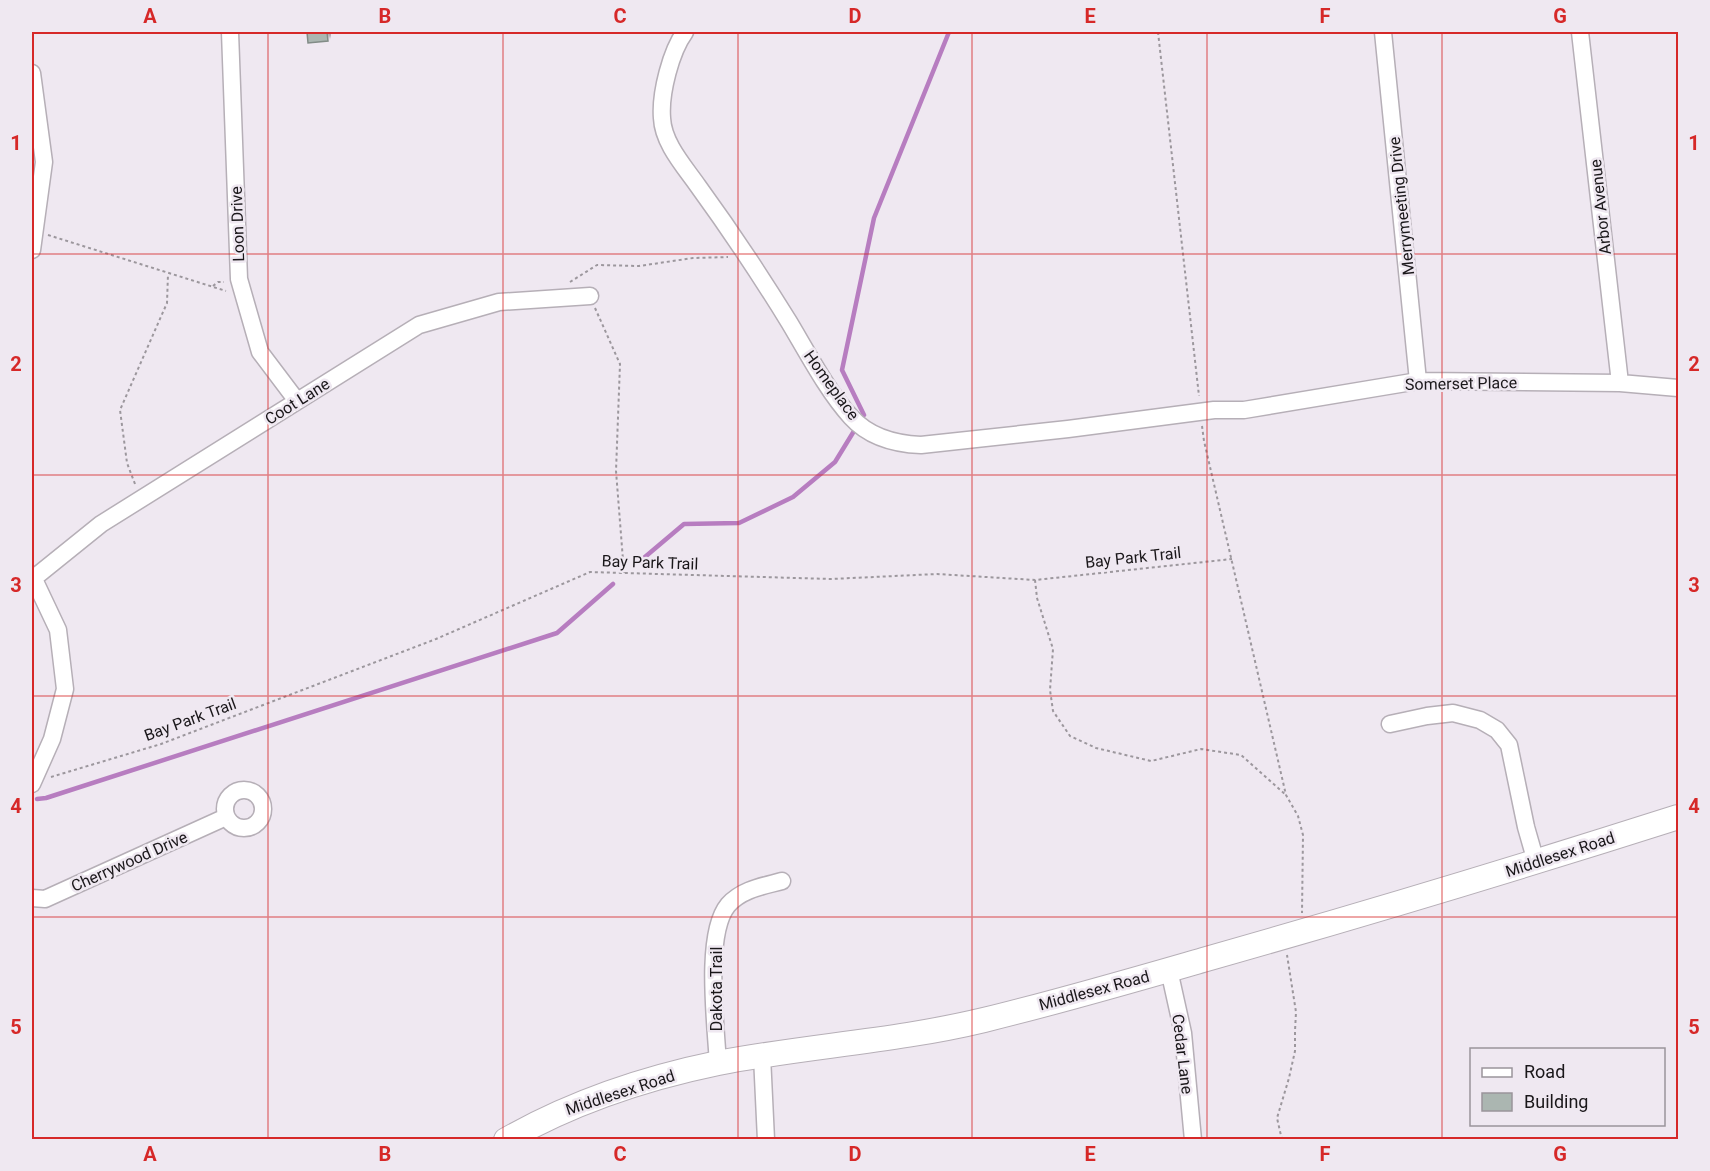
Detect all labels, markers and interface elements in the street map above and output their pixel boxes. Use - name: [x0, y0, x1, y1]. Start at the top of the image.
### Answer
- text: A: [143, 4, 157, 28]
- text: B: [379, 4, 391, 28]
- text: C: [613, 4, 627, 28]
- text: D: [849, 4, 862, 28]
- text: E: [1084, 4, 1096, 28]
- text: F: [1320, 4, 1331, 28]
- text: G: [1553, 4, 1567, 28]
- text: 1: [10, 131, 22, 155]
- text: 1: [1688, 131, 1700, 155]
- street label: Merrymeeting Drive: [1385, 136, 1418, 276]
- street label: Arbor Avenue: [1586, 158, 1615, 256]
- street label: Loon Drive: [227, 186, 248, 262]
- street label: Homeplace: [800, 347, 863, 424]
- text: 2: [10, 352, 22, 376]
- text: 2: [1688, 352, 1700, 376]
- street label: Somerset Place: [1405, 373, 1517, 394]
- street label: Coot Lane: [261, 374, 333, 429]
- street label: Bay Park Trail: [1084, 543, 1182, 572]
- street label: Bay Park Trail: [601, 551, 699, 574]
- text: 3: [10, 573, 22, 597]
- text: 3: [1688, 573, 1700, 597]
- street label: Bay Park Trail: [142, 694, 239, 745]
- text: 4: [10, 794, 22, 818]
- text: 4: [1688, 794, 1700, 818]
- street label: Cherrywood Drive: [68, 827, 190, 896]
- street label: Middlesex Road: [1503, 828, 1617, 881]
- street label: Dakota Trail: [707, 947, 726, 1031]
- street label: Middlesex Road: [1037, 967, 1151, 1014]
- street label: Cedar Lane: [1168, 1013, 1197, 1095]
- text: 5: [10, 1015, 22, 1039]
- text: 5: [1688, 1015, 1700, 1039]
- legend: [1470, 1048, 1665, 1126]
- text: Road: [1524, 1061, 1565, 1082]
- street label: Middlesex Road: [563, 1066, 677, 1119]
- text: Building: [1524, 1091, 1588, 1112]
- text: A: [143, 1142, 157, 1166]
- text: B: [379, 1142, 391, 1166]
- text: C: [613, 1142, 627, 1166]
- text: D: [849, 1142, 862, 1166]
- text: E: [1084, 1142, 1096, 1166]
- text: F: [1320, 1142, 1331, 1166]
- text: G: [1553, 1142, 1567, 1166]

